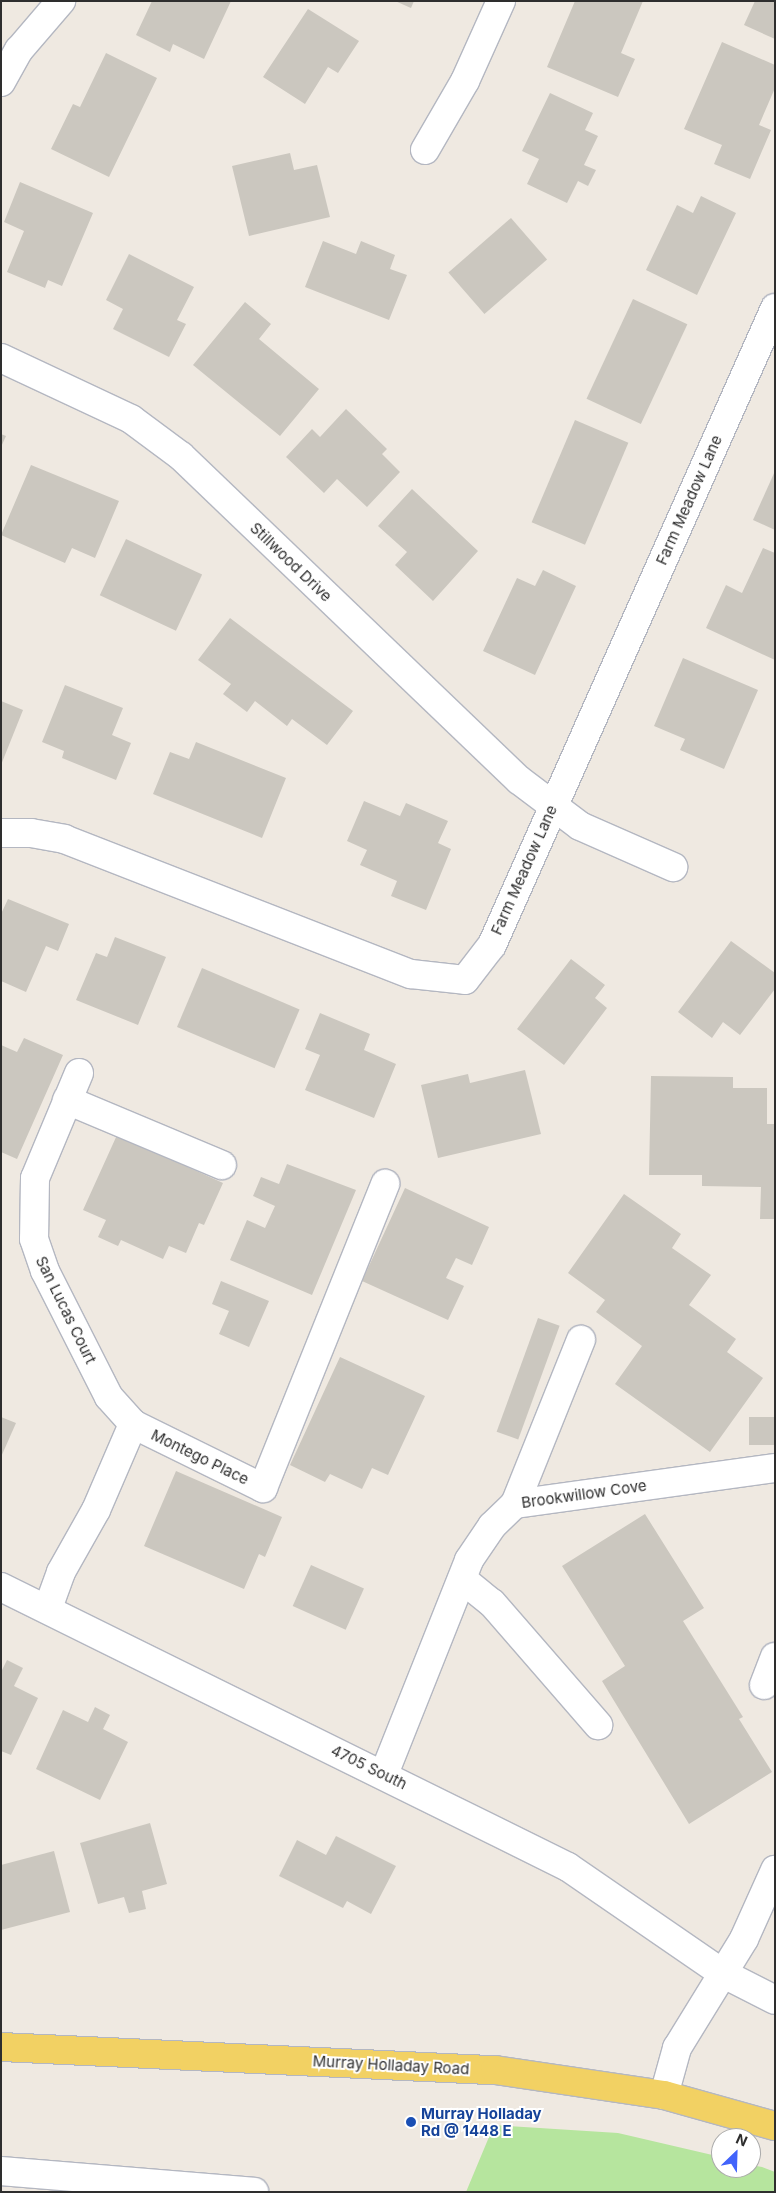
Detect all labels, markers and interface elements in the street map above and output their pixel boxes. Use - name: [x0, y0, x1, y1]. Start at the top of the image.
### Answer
- street label: Farm Meadow Lane: [652, 432, 726, 568]
- street label: Stillwood Drive: [247, 519, 335, 605]
- street label: Farm Meadow Lane: [487, 802, 561, 938]
- street label: San Lucas Court: [32, 1253, 100, 1367]
- street label: Montego Place: [148, 1426, 252, 1488]
- street label: Brookwillow Cove: [520, 1476, 648, 1512]
- street label: 4705 South: [328, 1741, 410, 1793]
- street label: Murray Holladay Road: [312, 2052, 470, 2078]
- place label: Murray Holladay Rd @ 1448 E: [421, 2104, 542, 2139]
- marker: Murray Holladay Rd @ 1448 E: [405, 2116, 417, 2128]
- north arrow: [711, 2128, 761, 2178]
- text: N: [734, 2130, 750, 2150]

